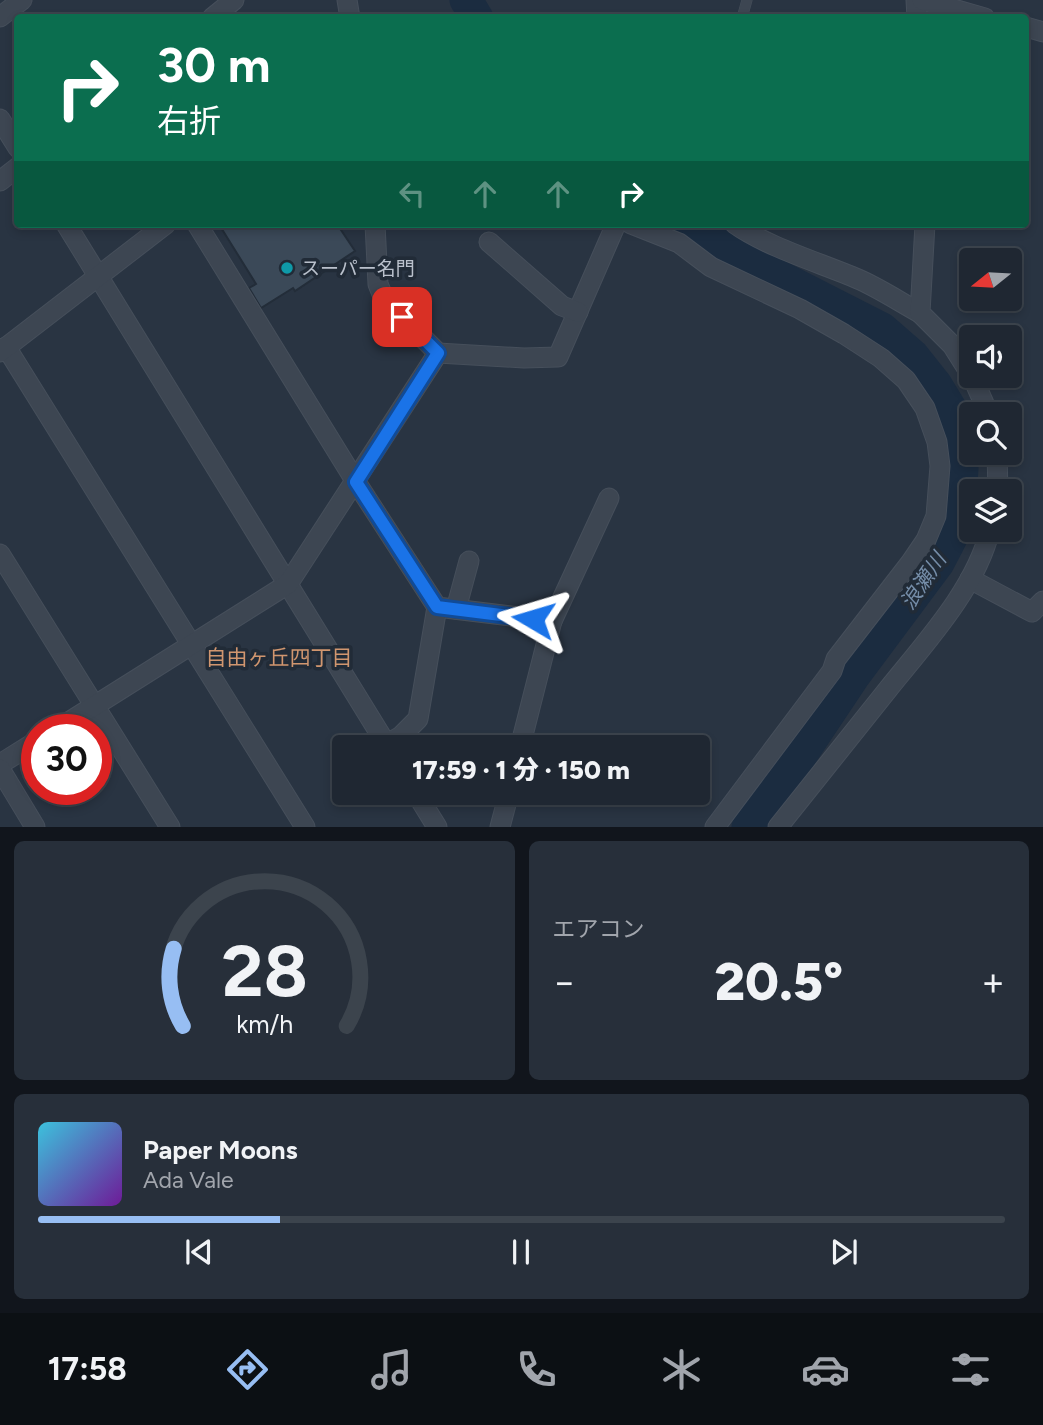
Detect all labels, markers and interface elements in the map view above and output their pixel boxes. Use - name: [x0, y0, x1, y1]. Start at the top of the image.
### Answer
- text: 30 m: [157, 35, 270, 94]
- icon: right: [42, 42, 133, 133]
- text: 右折: [157, 102, 221, 140]
- icon: left: [393, 175, 431, 213]
- icon: ahead: [466, 175, 504, 213]
- icon: ahead: [539, 175, 577, 213]
- icon: right: [612, 175, 650, 213]
- north arrow: [959, 248, 1022, 312]
- map controls: [959, 248, 1022, 542]
- place label: スーパー名門: [301, 257, 415, 280]
- marker: スーパー名門: [279, 260, 295, 276]
- pin: [372, 287, 432, 347]
- icon: arrive: [383, 298, 421, 336]
- button: sound: [959, 325, 1022, 388]
- button: search: [959, 402, 1022, 465]
- button: layers: [959, 479, 1022, 542]
- water label: 浪瀬川: [895, 546, 952, 614]
- position arrow: [496, 582, 570, 656]
- district label: 自由ヶ丘四丁目: [206, 645, 353, 670]
- speed limit sign: 30: [21, 714, 112, 805]
- text: 17:59 · 1 分 · 150 m: [412, 754, 630, 786]
- text: エアコン: [553, 915, 645, 943]
- text: 28: [221, 928, 308, 1015]
- text: 20.5°: [714, 951, 843, 1013]
- text: −: [553, 959, 576, 1005]
- text: +: [981, 959, 1005, 1005]
- text: km/h: [236, 1009, 293, 1039]
- text: Paper Moons: [143, 1134, 298, 1166]
- text: Ada Vale: [143, 1166, 234, 1194]
- icon: previous: [180, 1233, 218, 1271]
- icon: pause: [502, 1233, 540, 1271]
- icon: next: [825, 1233, 863, 1271]
- icon: directions: [223, 1345, 272, 1394]
- icon: music: [367, 1345, 416, 1394]
- icon: phone: [512, 1345, 561, 1394]
- icon: climate: [657, 1345, 706, 1394]
- icon: car: [801, 1345, 850, 1394]
- icon: filters: [946, 1345, 995, 1394]
- text: 17:58: [48, 1350, 127, 1388]

